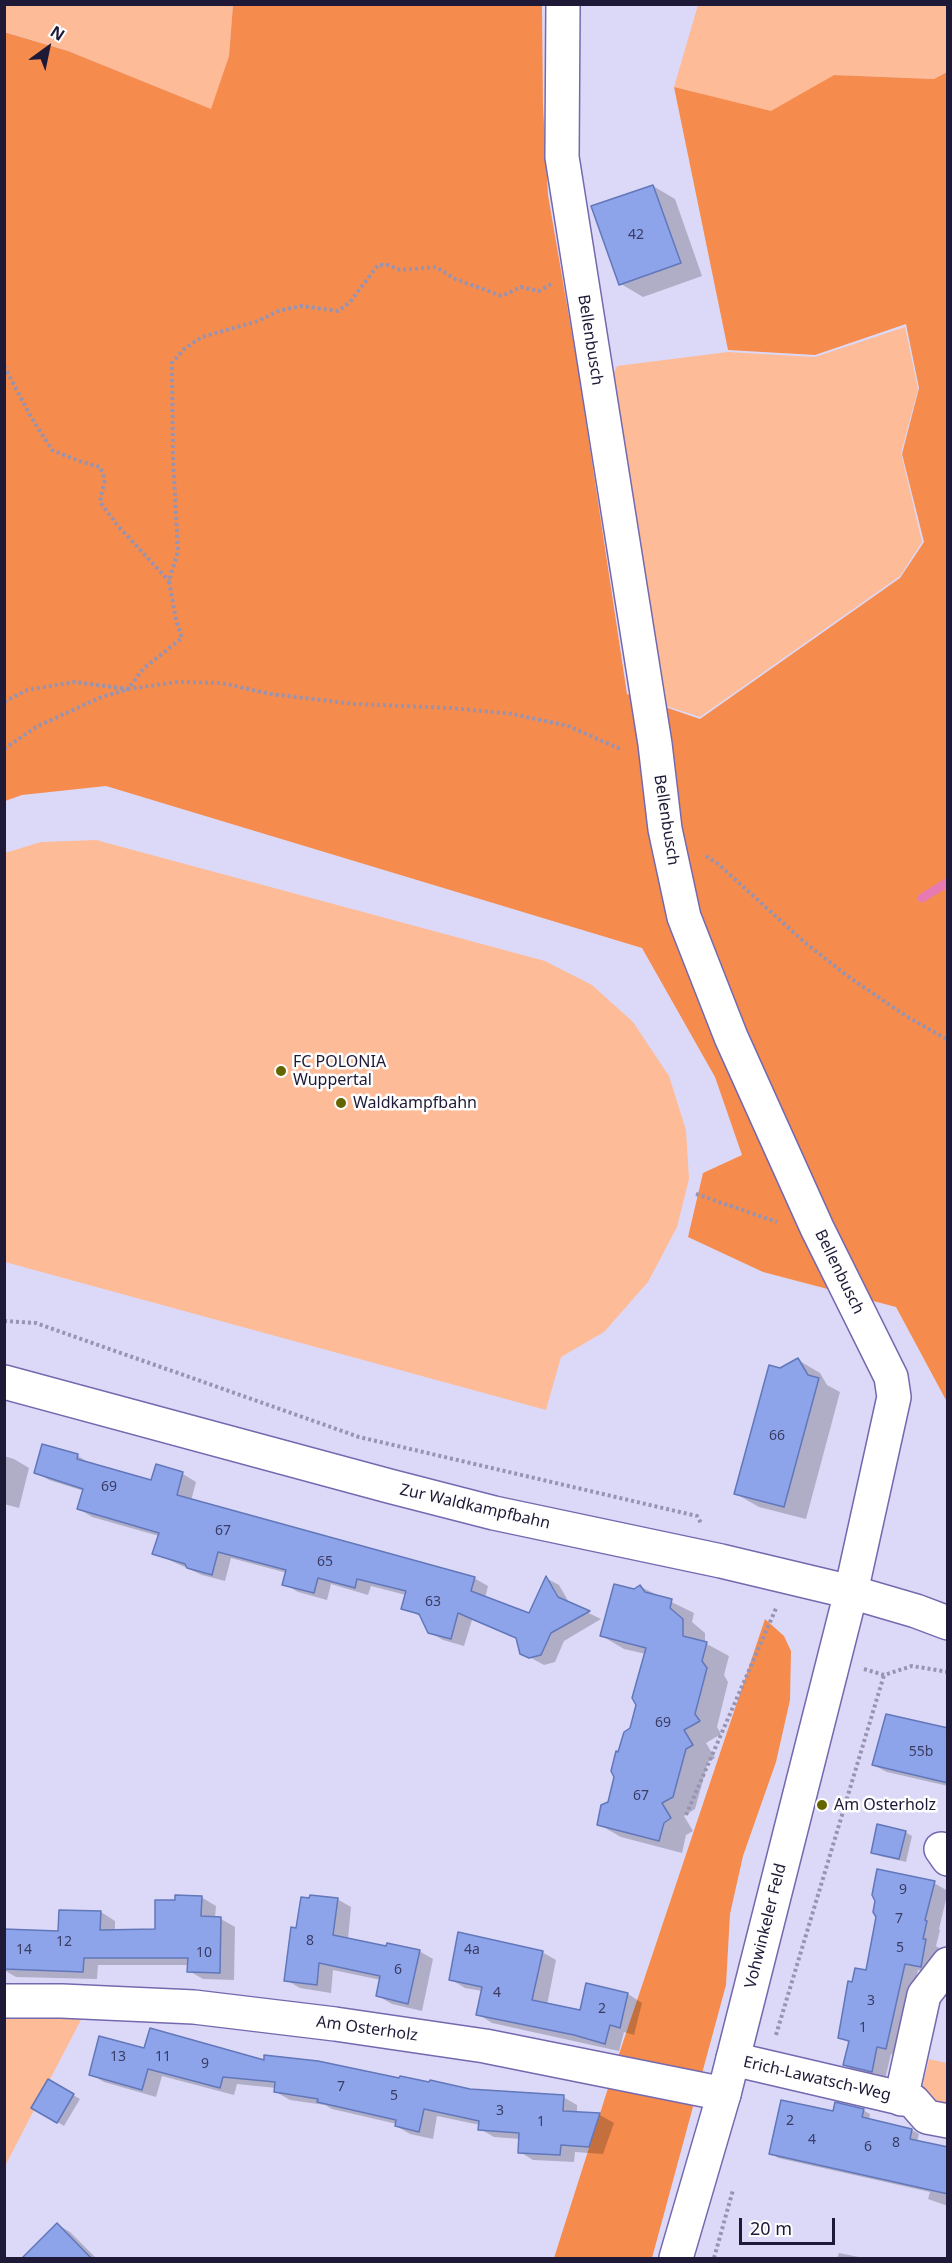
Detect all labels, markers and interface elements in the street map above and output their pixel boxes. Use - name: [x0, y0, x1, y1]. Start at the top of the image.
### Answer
- north arrow: [18, 18, 78, 78]
- text: N: [46, 20, 69, 46]
- house number: 42: [628, 227, 644, 243]
- street label: Bellenbusch: [573, 293, 607, 387]
- street label: Bellenbusch: [649, 773, 683, 867]
- place label: FC POLONIA Wuppertal: [293, 1052, 386, 1090]
- marker: FC POLONIA Wuppertal: [274, 1064, 288, 1078]
- place label: Waldkampfbahn: [353, 1093, 477, 1113]
- marker: Waldkampfbahn: [334, 1096, 348, 1110]
- street label: Bellenbusch: [810, 1227, 868, 1317]
- house number: 66: [769, 1428, 785, 1444]
- house number: 69: [101, 1479, 117, 1495]
- street label: Zur Waldkampfbahn: [398, 1480, 552, 1534]
- house number: 67: [215, 1523, 231, 1539]
- house number: 65: [317, 1554, 333, 1570]
- house number: 63: [425, 1594, 441, 1610]
- house number: 69: [655, 1715, 671, 1731]
- house number: 55b: [909, 1744, 933, 1760]
- house number: 67: [633, 1788, 649, 1804]
- place label: Am Osterholz: [834, 1795, 936, 1815]
- marker: Am Osterholz: [815, 1798, 829, 1812]
- street label: Vohwinkeler Feld: [741, 1861, 791, 1991]
- house number: 9: [899, 1882, 907, 1898]
- house number: 7: [895, 1911, 903, 1927]
- house number: 8: [306, 1933, 314, 1949]
- house number: 12: [56, 1934, 72, 1950]
- house number: 5: [896, 1940, 904, 1956]
- house number: 14: [16, 1942, 32, 1958]
- house number: 4a: [464, 1942, 480, 1958]
- house number: 10: [196, 1945, 212, 1961]
- house number: 6: [394, 1962, 402, 1978]
- house number: 4: [493, 1985, 501, 2001]
- house number: 3: [867, 1993, 875, 2009]
- house number: 2: [598, 2001, 606, 2017]
- street label: Am Osterholz: [315, 2012, 419, 2046]
- house number: 1: [859, 2020, 867, 2036]
- house number: 13: [110, 2049, 126, 2065]
- house number: 11: [155, 2049, 171, 2065]
- street label: Erich-Lawatsch-Weg: [741, 2053, 893, 2105]
- house number: 9: [201, 2056, 209, 2072]
- house number: 7: [337, 2079, 345, 2095]
- house number: 5: [390, 2088, 398, 2104]
- house number: 3: [496, 2103, 504, 2119]
- house number: 2: [786, 2113, 794, 2129]
- house number: 1: [537, 2114, 545, 2130]
- house number: 4: [808, 2132, 816, 2148]
- house number: 8: [892, 2135, 900, 2151]
- house number: 6: [864, 2139, 872, 2155]
- scale bar: [742, 2206, 838, 2244]
- text: 20 m: [750, 2216, 792, 2240]

